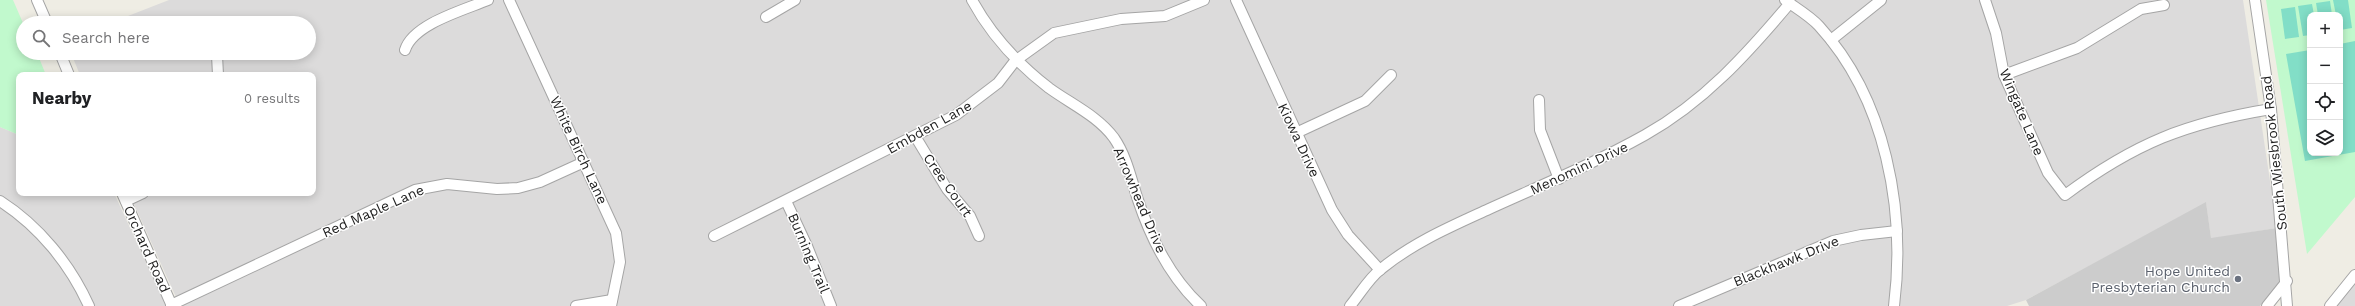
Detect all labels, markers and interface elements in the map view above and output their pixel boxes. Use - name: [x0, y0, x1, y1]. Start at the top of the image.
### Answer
- map controls: [2307, 12, 2343, 156]
- button: +: [2307, 12, 2343, 48]
- search box: [16, 16, 316, 60]
- icon: search: [30, 27, 52, 49]
- text: Search here: [62, 29, 150, 47]
- button: −: [2307, 48, 2343, 84]
- street label: Wingate Lane: [1997, 66, 2047, 158]
- street label: South Wiesbrook Road: [2258, 75, 2290, 231]
- button: locate: [2307, 84, 2343, 120]
- text: Nearby: [32, 88, 91, 108]
- text: 0 results: [244, 91, 300, 106]
- street label: White Birch Lane: [547, 93, 611, 207]
- street label: Embden Lane: [884, 97, 974, 157]
- street label: Kiowa Drive: [1275, 100, 1323, 180]
- button: layers: [2307, 120, 2343, 156]
- street label: Menomini Drive: [1528, 138, 1630, 198]
- street label: Arrowhead Drive: [1110, 145, 1170, 255]
- street label: Cree Court: [920, 150, 976, 220]
- street label: Red Maple Lane: [320, 181, 426, 241]
- street label: Orchard Road: [121, 203, 173, 295]
- street label: Burning Trail: [785, 211, 833, 296]
- street label: Blackhawk Drive: [1731, 233, 1841, 289]
- place label: Hope United Presbyterian Church: [2091, 263, 2230, 295]
- marker: Hope United Presbyterian Church: [2233, 274, 2243, 284]

